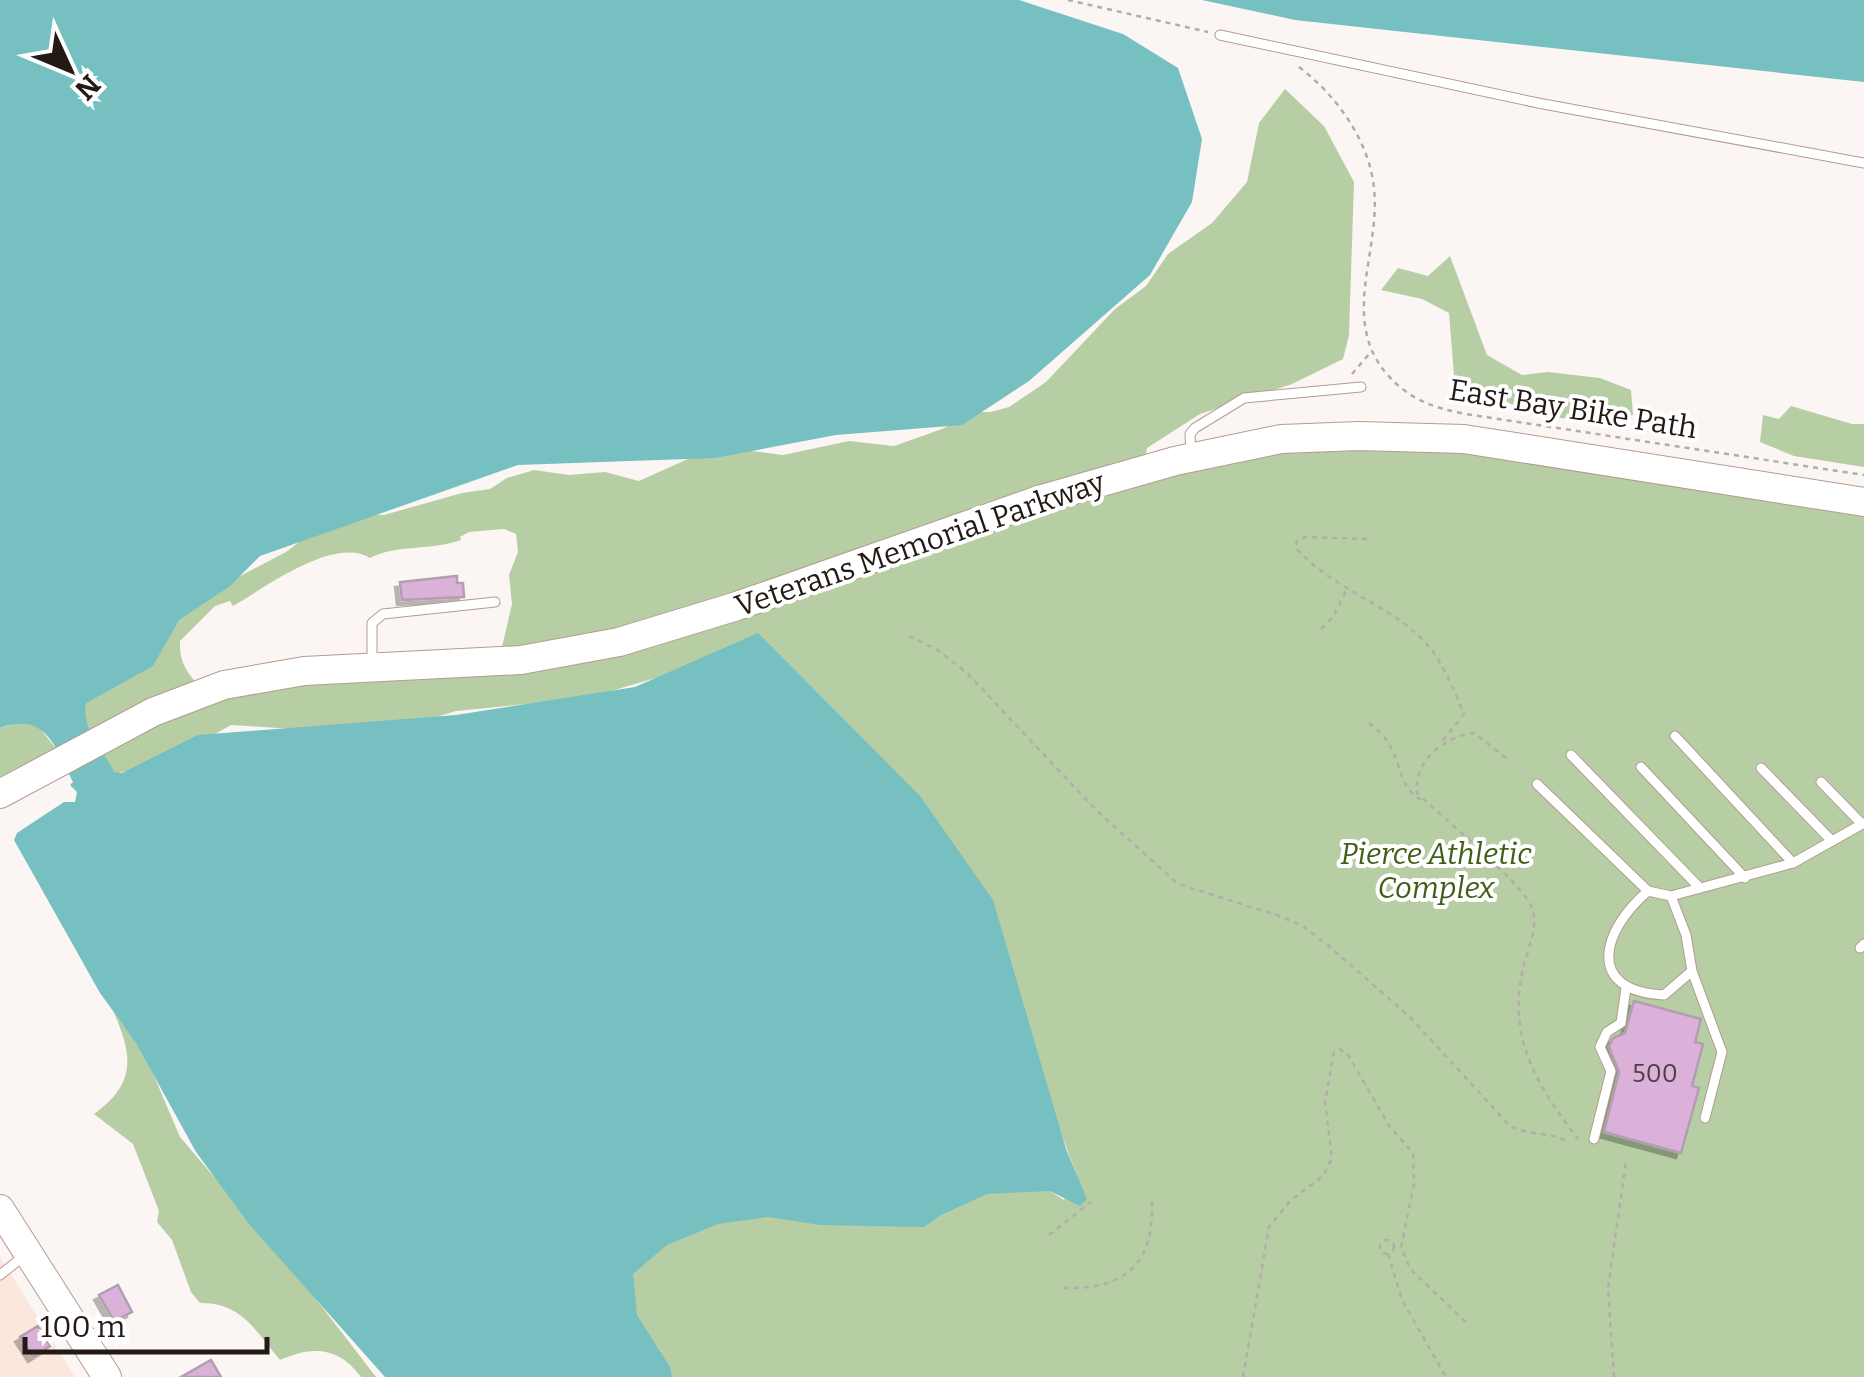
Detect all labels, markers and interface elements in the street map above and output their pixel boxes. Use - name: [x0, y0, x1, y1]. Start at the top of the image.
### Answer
- north arrow: [20, 20, 120, 120]
- text: N: [68, 68, 107, 106]
- street label: East Bay Bike Path: [1446, 372, 1700, 446]
- street label: Veterans Memorial Parkway: [730, 464, 1110, 624]
- park label: Pierce Athletic Complex: [1340, 836, 1532, 906]
- house number: 500: [1632, 1059, 1678, 1089]
- scale bar: [25, 1292, 268, 1354]
- text: 100 m: [40, 1309, 126, 1345]

